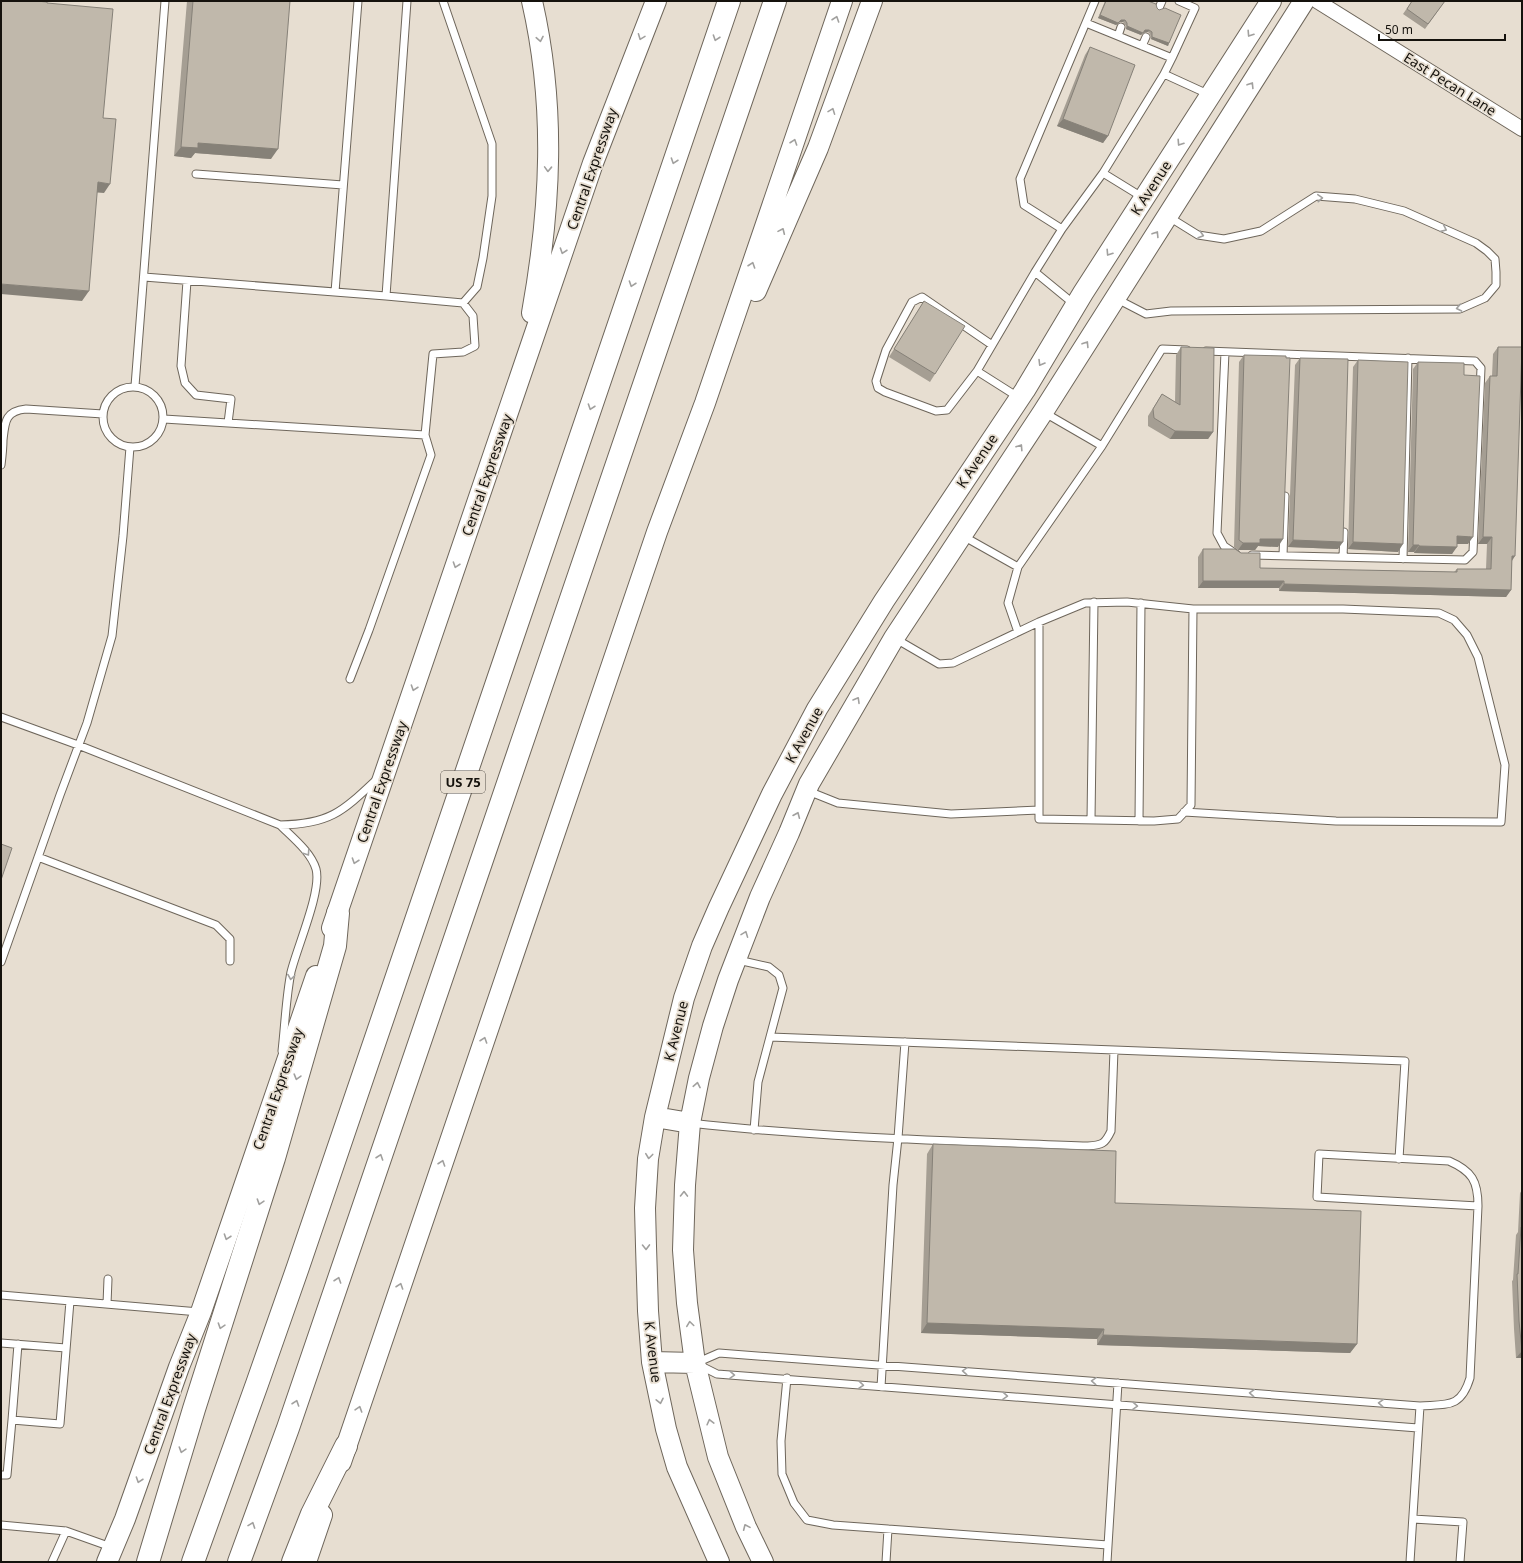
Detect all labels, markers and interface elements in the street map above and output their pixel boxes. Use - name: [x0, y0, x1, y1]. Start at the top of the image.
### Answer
- one-way arrow: [832, 15, 840, 22]
- scale bar: [1379, 16, 1505, 42]
- text: 50 m: [1385, 21, 1413, 38]
- one-way arrow: [1247, 30, 1255, 37]
- one-way arrow: [638, 34, 646, 41]
- one-way arrow: [713, 34, 721, 41]
- one-way arrow: [535, 36, 543, 42]
- street label: East Pecan Lane: [1400, 47, 1500, 120]
- one-way arrow: [1246, 82, 1253, 89]
- street label: Central Expressway: [562, 105, 622, 232]
- one-way arrow: [827, 108, 835, 115]
- one-way arrow: [790, 138, 798, 145]
- one-way arrow: [1177, 139, 1184, 146]
- one-way arrow: [671, 157, 679, 164]
- street label: K Avenue: [1126, 157, 1175, 219]
- one-way arrow: [544, 166, 552, 172]
- one-way arrow: [1317, 193, 1323, 202]
- one-way arrow: [1440, 224, 1448, 232]
- one-way arrow: [777, 228, 785, 236]
- one-way arrow: [1197, 230, 1204, 239]
- one-way arrow: [1151, 231, 1159, 238]
- one-way arrow: [559, 248, 568, 255]
- one-way arrow: [1107, 248, 1114, 255]
- one-way arrow: [748, 261, 756, 268]
- one-way arrow: [629, 280, 637, 287]
- one-way arrow: [1456, 303, 1463, 312]
- one-way arrow: [1081, 341, 1089, 348]
- one-way arrow: [1038, 359, 1046, 366]
- one-way arrow: [587, 403, 595, 410]
- street label: Central Expressway: [457, 411, 517, 538]
- street label: K Avenue: [952, 430, 1002, 492]
- one-way arrow: [1015, 444, 1022, 451]
- one-way arrow: [452, 562, 461, 569]
- one-way arrow: [410, 685, 418, 692]
- one-way arrow: [853, 697, 860, 704]
- street label: K Avenue: [780, 703, 827, 766]
- street label: Central Expressway: [352, 718, 412, 845]
- road number: US 75: [441, 771, 485, 793]
- one-way arrow: [792, 812, 800, 820]
- one-way arrow: [302, 849, 310, 856]
- one-way arrow: [351, 857, 360, 864]
- one-way arrow: [741, 931, 749, 938]
- one-way arrow: [287, 973, 296, 980]
- street label: K Avenue: [659, 999, 692, 1063]
- street label: Central Expressway: [248, 1025, 308, 1152]
- one-way arrow: [479, 1036, 488, 1043]
- one-way arrow: [293, 1073, 302, 1080]
- one-way arrow: [693, 1082, 701, 1088]
- one-way arrow: [645, 1153, 654, 1159]
- one-way arrow: [375, 1154, 384, 1161]
- one-way arrow: [437, 1159, 446, 1166]
- one-way arrow: [680, 1191, 689, 1197]
- one-way arrow: [256, 1198, 265, 1205]
- one-way arrow: [224, 1233, 232, 1240]
- one-way arrow: [641, 1244, 650, 1250]
- one-way arrow: [333, 1277, 342, 1284]
- one-way arrow: [395, 1283, 404, 1290]
- street label: K Avenue: [640, 1320, 667, 1384]
- one-way arrow: [686, 1321, 695, 1327]
- one-way arrow: [217, 1322, 226, 1329]
- street label: Central Expressway: [139, 1330, 201, 1457]
- one-way arrow: [962, 1367, 968, 1376]
- one-way arrow: [729, 1370, 735, 1379]
- one-way arrow: [1091, 1377, 1097, 1386]
- one-way arrow: [858, 1381, 864, 1390]
- one-way arrow: [1249, 1389, 1255, 1398]
- one-way arrow: [1002, 1392, 1008, 1401]
- one-way arrow: [655, 1397, 664, 1404]
- one-way arrow: [1378, 1399, 1384, 1408]
- one-way arrow: [292, 1400, 300, 1407]
- one-way arrow: [1131, 1401, 1138, 1410]
- one-way arrow: [354, 1406, 363, 1413]
- one-way arrow: [706, 1419, 714, 1425]
- one-way arrow: [178, 1446, 187, 1453]
- one-way arrow: [135, 1476, 144, 1483]
- one-way arrow: [248, 1522, 256, 1529]
- one-way arrow: [743, 1524, 751, 1531]

